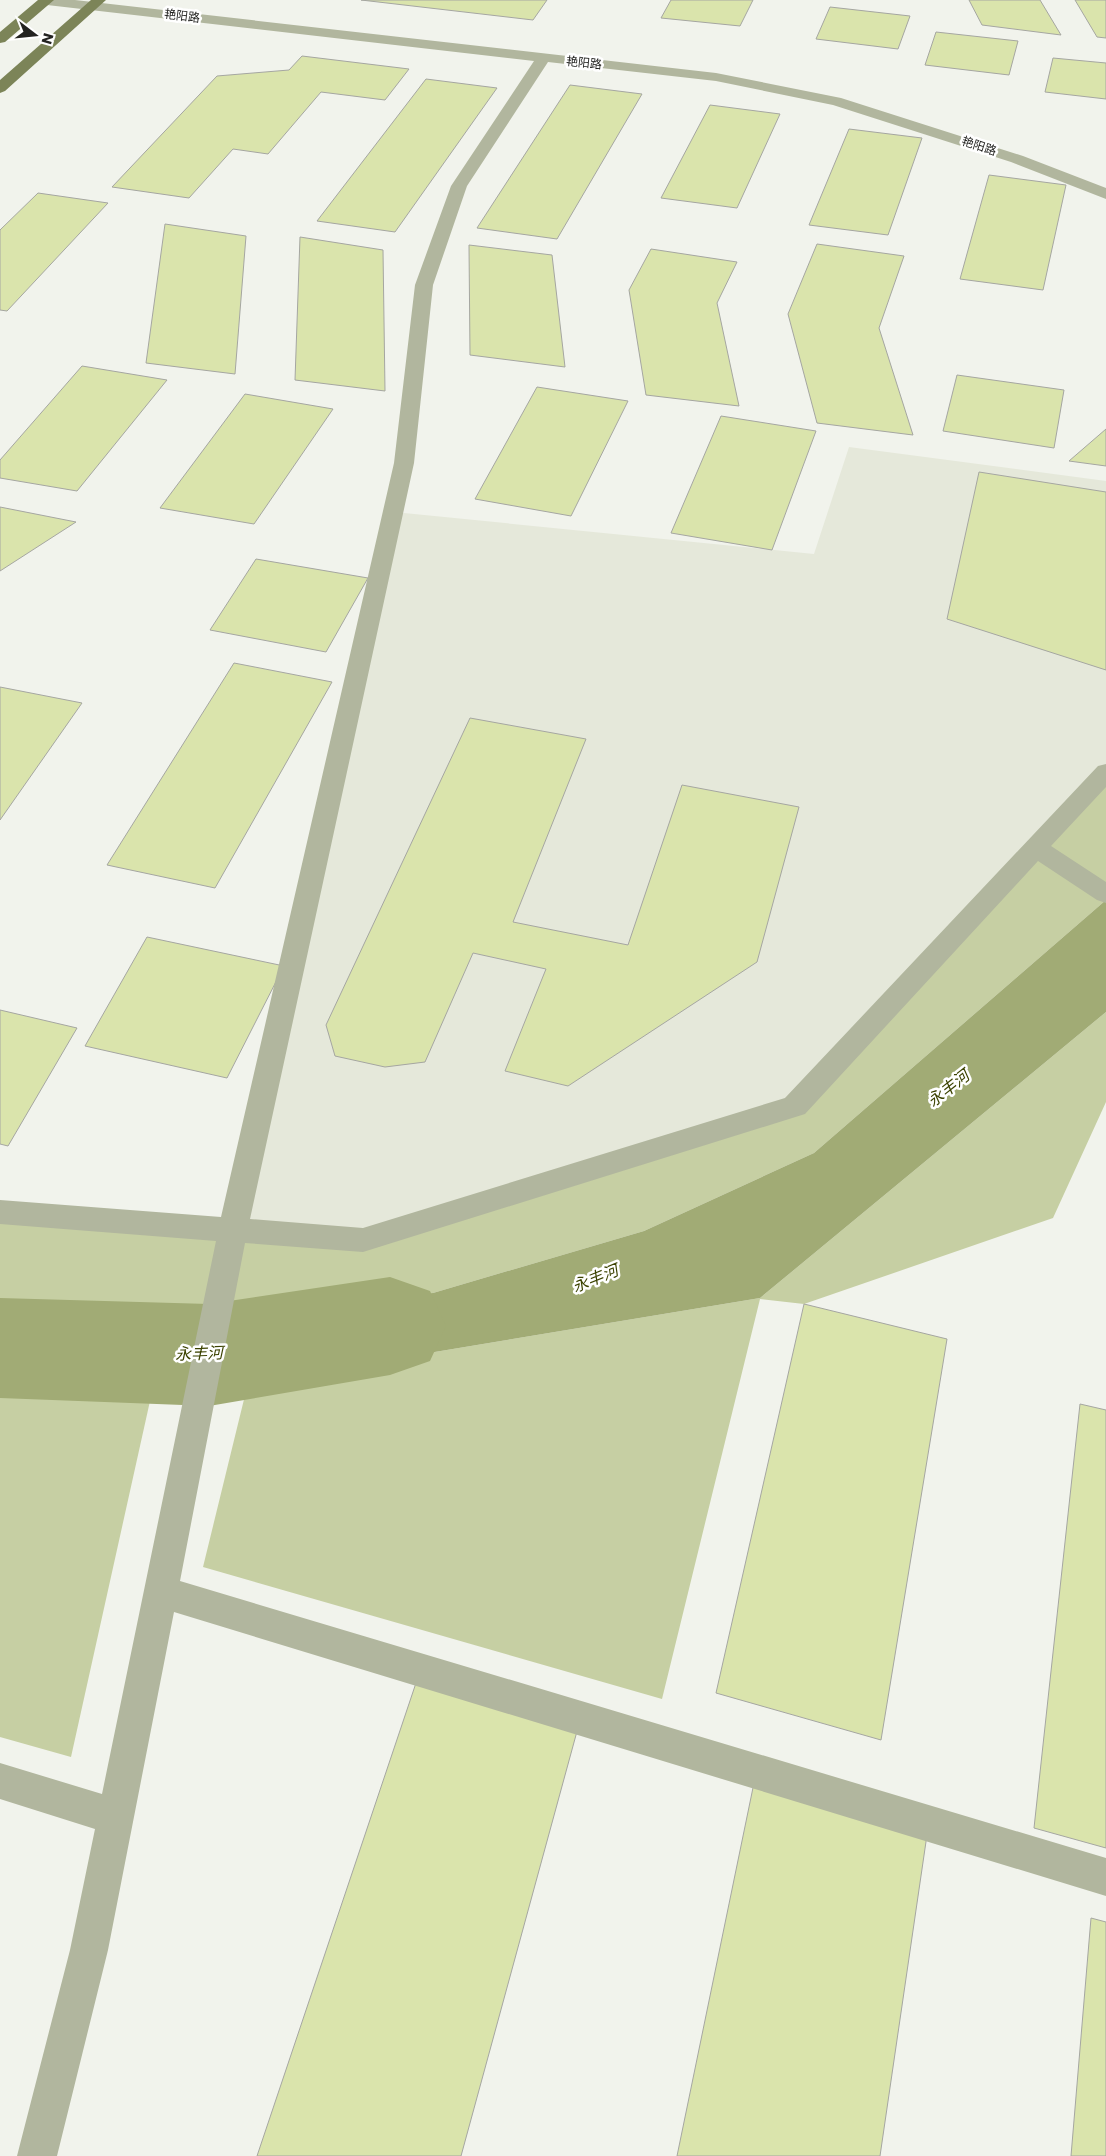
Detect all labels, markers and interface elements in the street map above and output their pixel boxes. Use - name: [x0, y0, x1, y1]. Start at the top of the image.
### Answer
- street label: 艳阳路: [163, 5, 201, 26]
- north arrow: [10, 10, 60, 60]
- text: N: [36, 31, 59, 46]
- street label: 艳阳路: [565, 52, 603, 73]
- street label: 艳阳路: [959, 132, 999, 159]
- water label: 永丰河: [922, 1063, 977, 1112]
- water label: 永丰河: [569, 1258, 625, 1298]
- water label: 永丰河: [175, 1341, 226, 1366]

